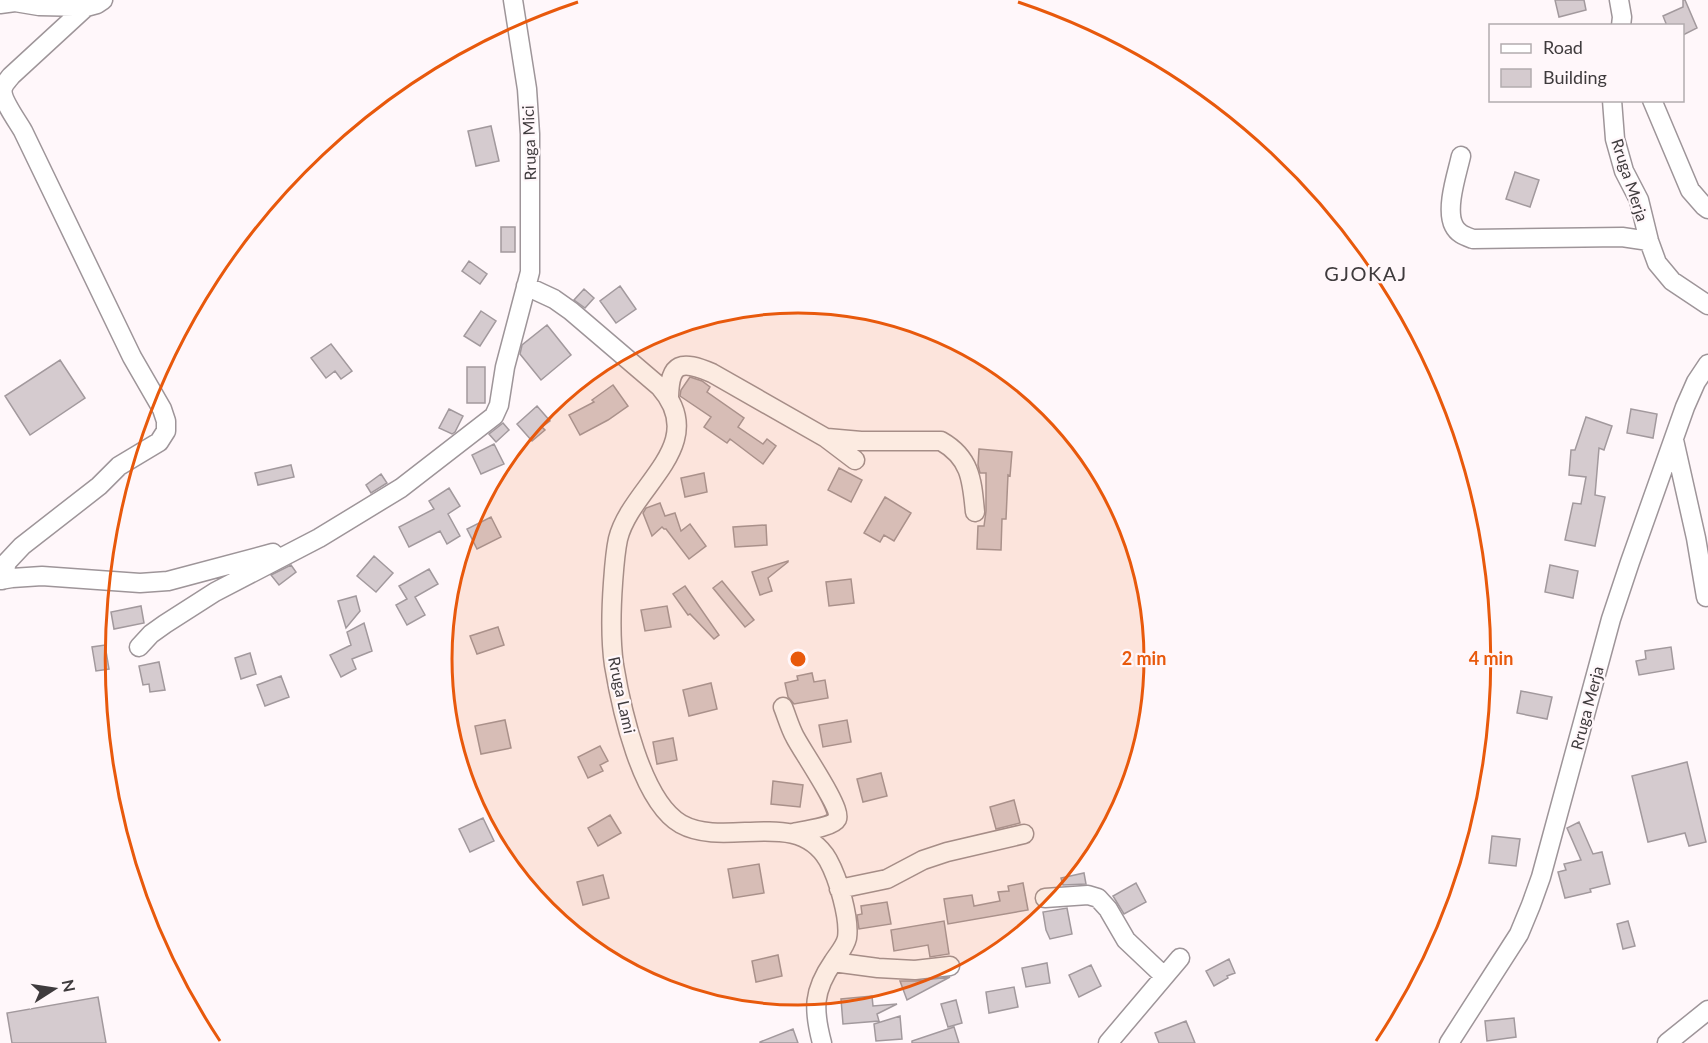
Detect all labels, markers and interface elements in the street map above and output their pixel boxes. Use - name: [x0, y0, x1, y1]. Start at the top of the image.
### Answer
- legend: [1489, 24, 1684, 102]
- text: Road: [1543, 36, 1583, 58]
- text: Building: [1543, 66, 1607, 88]
- street label: Rruga Mici: [518, 105, 539, 181]
- street label: Rruga Merja: [1608, 136, 1653, 224]
- district label: GJOKAJ: [1324, 261, 1408, 285]
- text: 2 min: [1122, 647, 1166, 669]
- text: 4 min: [1469, 647, 1513, 669]
- centre of rings: [788, 649, 808, 669]
- street label: Rruga Lami: [605, 655, 640, 735]
- street label: Rruga Merja: [1566, 664, 1607, 752]
- north arrow: [24, 959, 84, 1019]
- text: N: [59, 978, 80, 994]

